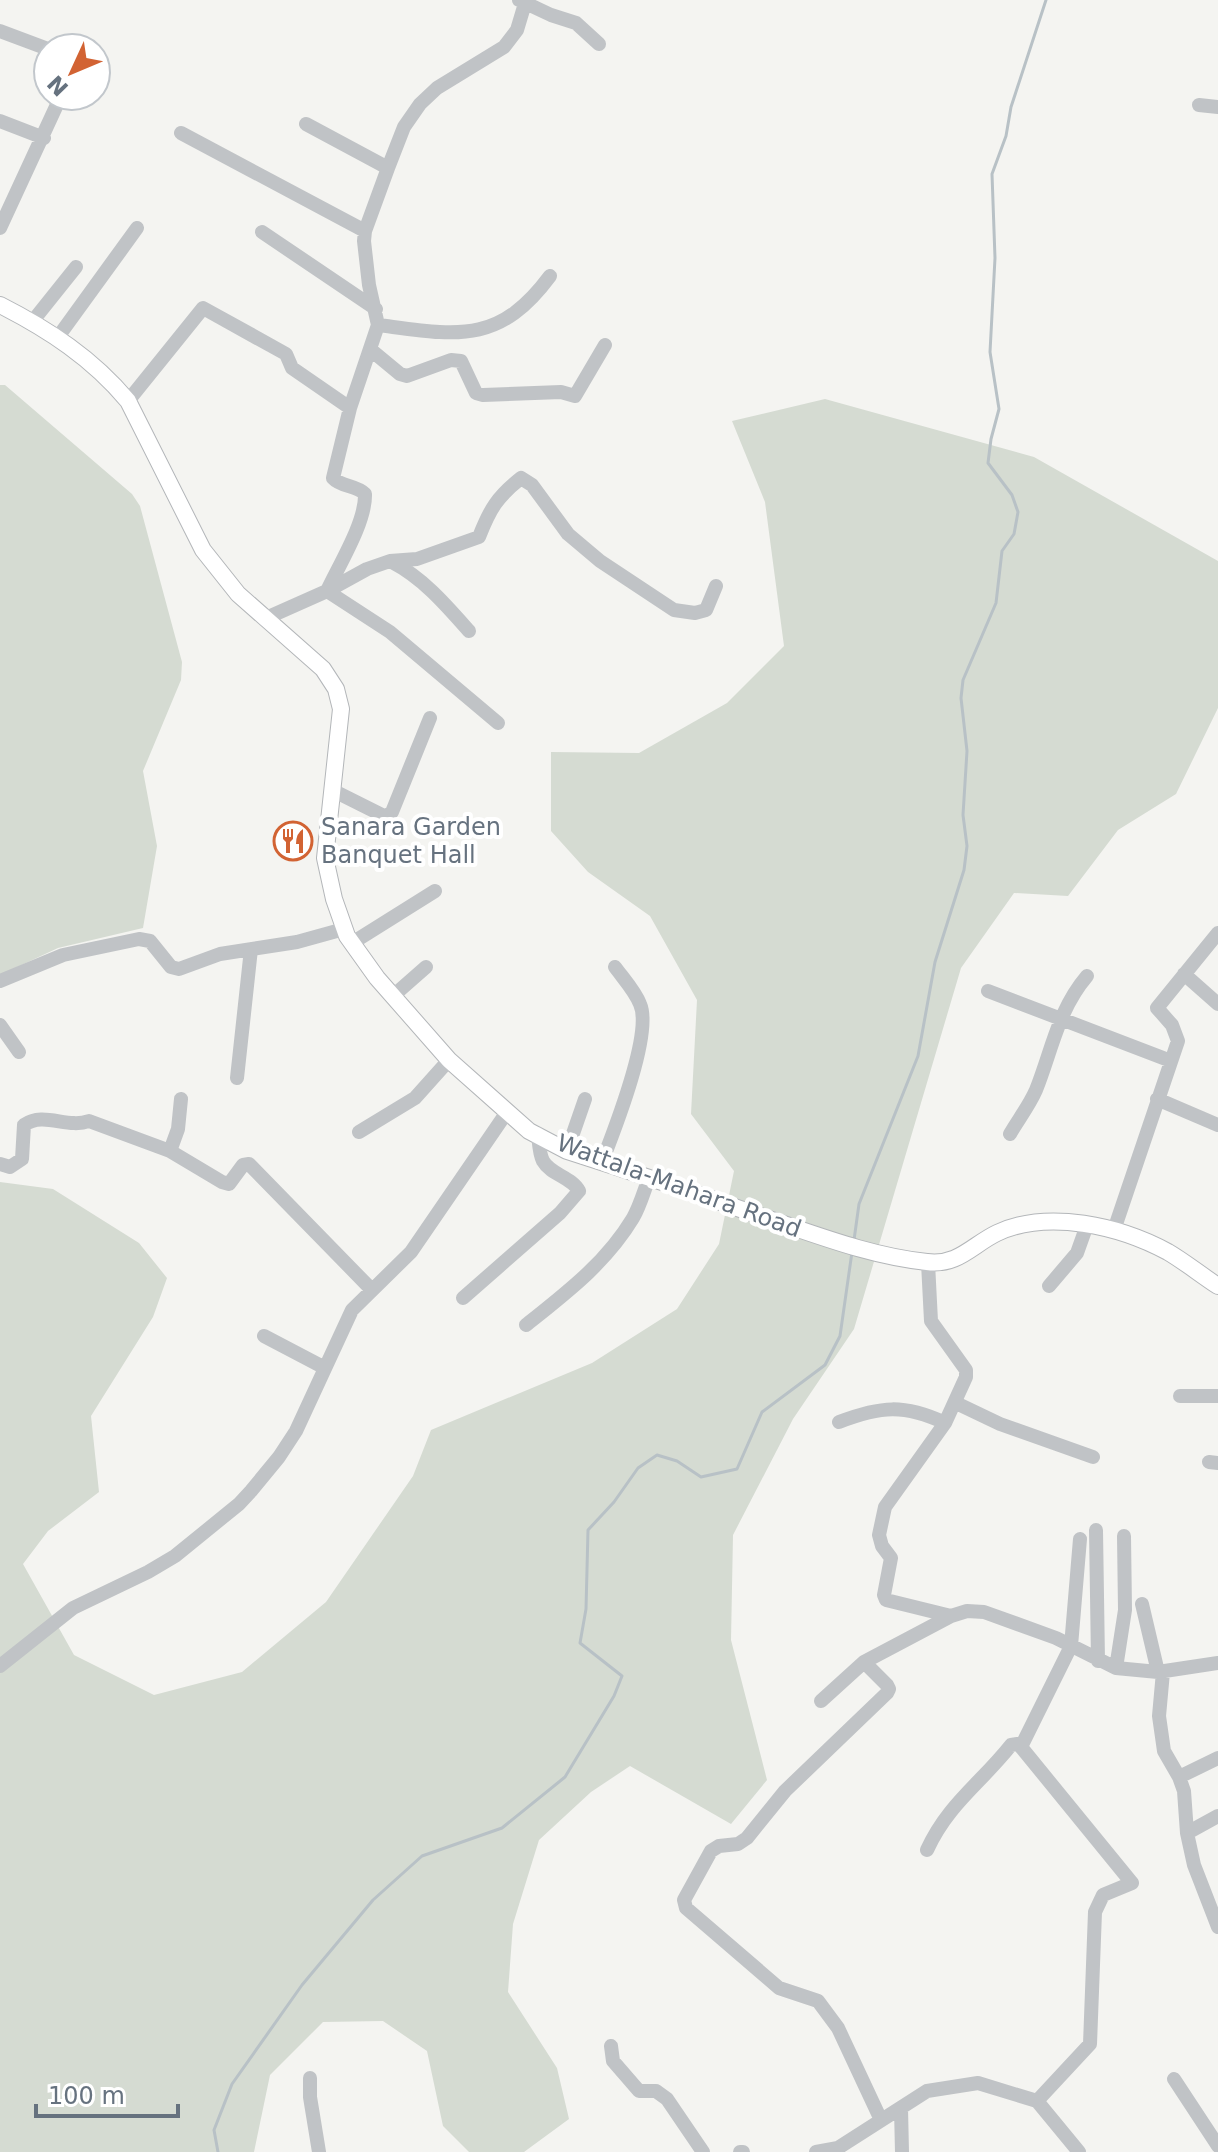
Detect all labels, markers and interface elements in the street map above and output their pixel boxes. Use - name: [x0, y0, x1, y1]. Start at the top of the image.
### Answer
- north arrow: [32, 32, 112, 112]
- text: N: [43, 70, 73, 101]
- place label: Sanara Garden Banquet Hall: [321, 813, 501, 869]
- restaurant icon: Sanara Garden Banquet Hall: [272, 820, 314, 862]
- street label: Wattala-Mahara Road: [553, 1129, 805, 1243]
- scale bar: [36, 2068, 178, 2118]
- text: 100 m: [48, 2082, 125, 2110]

